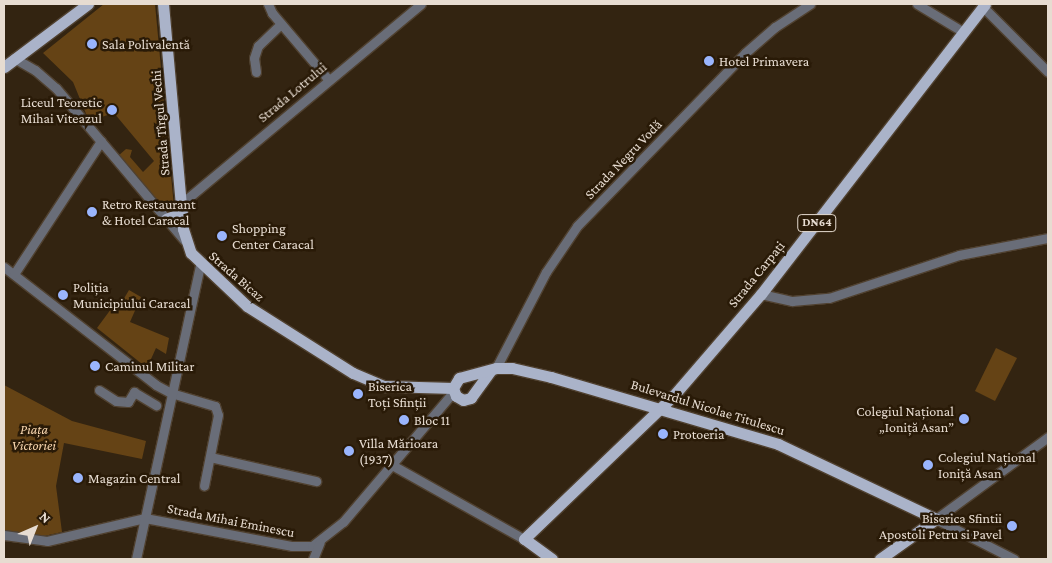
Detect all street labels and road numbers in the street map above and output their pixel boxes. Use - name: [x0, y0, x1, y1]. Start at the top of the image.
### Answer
- street label: Strada Lotrului: [254, 58, 330, 126]
- street label: Strada Tîrgul Vechi: [147, 70, 173, 176]
- street label: Strada Negru Vodă: [581, 116, 665, 202]
- road number: DN64: [797, 214, 837, 232]
- street label: Strada Carpați: [724, 237, 788, 311]
- street label: Strada Bicaz: [206, 247, 268, 305]
- street label: Bulevardul Nicolae Titulescu: [629, 376, 787, 438]
- street label: Strada Mihai Eminescu: [166, 499, 296, 541]

